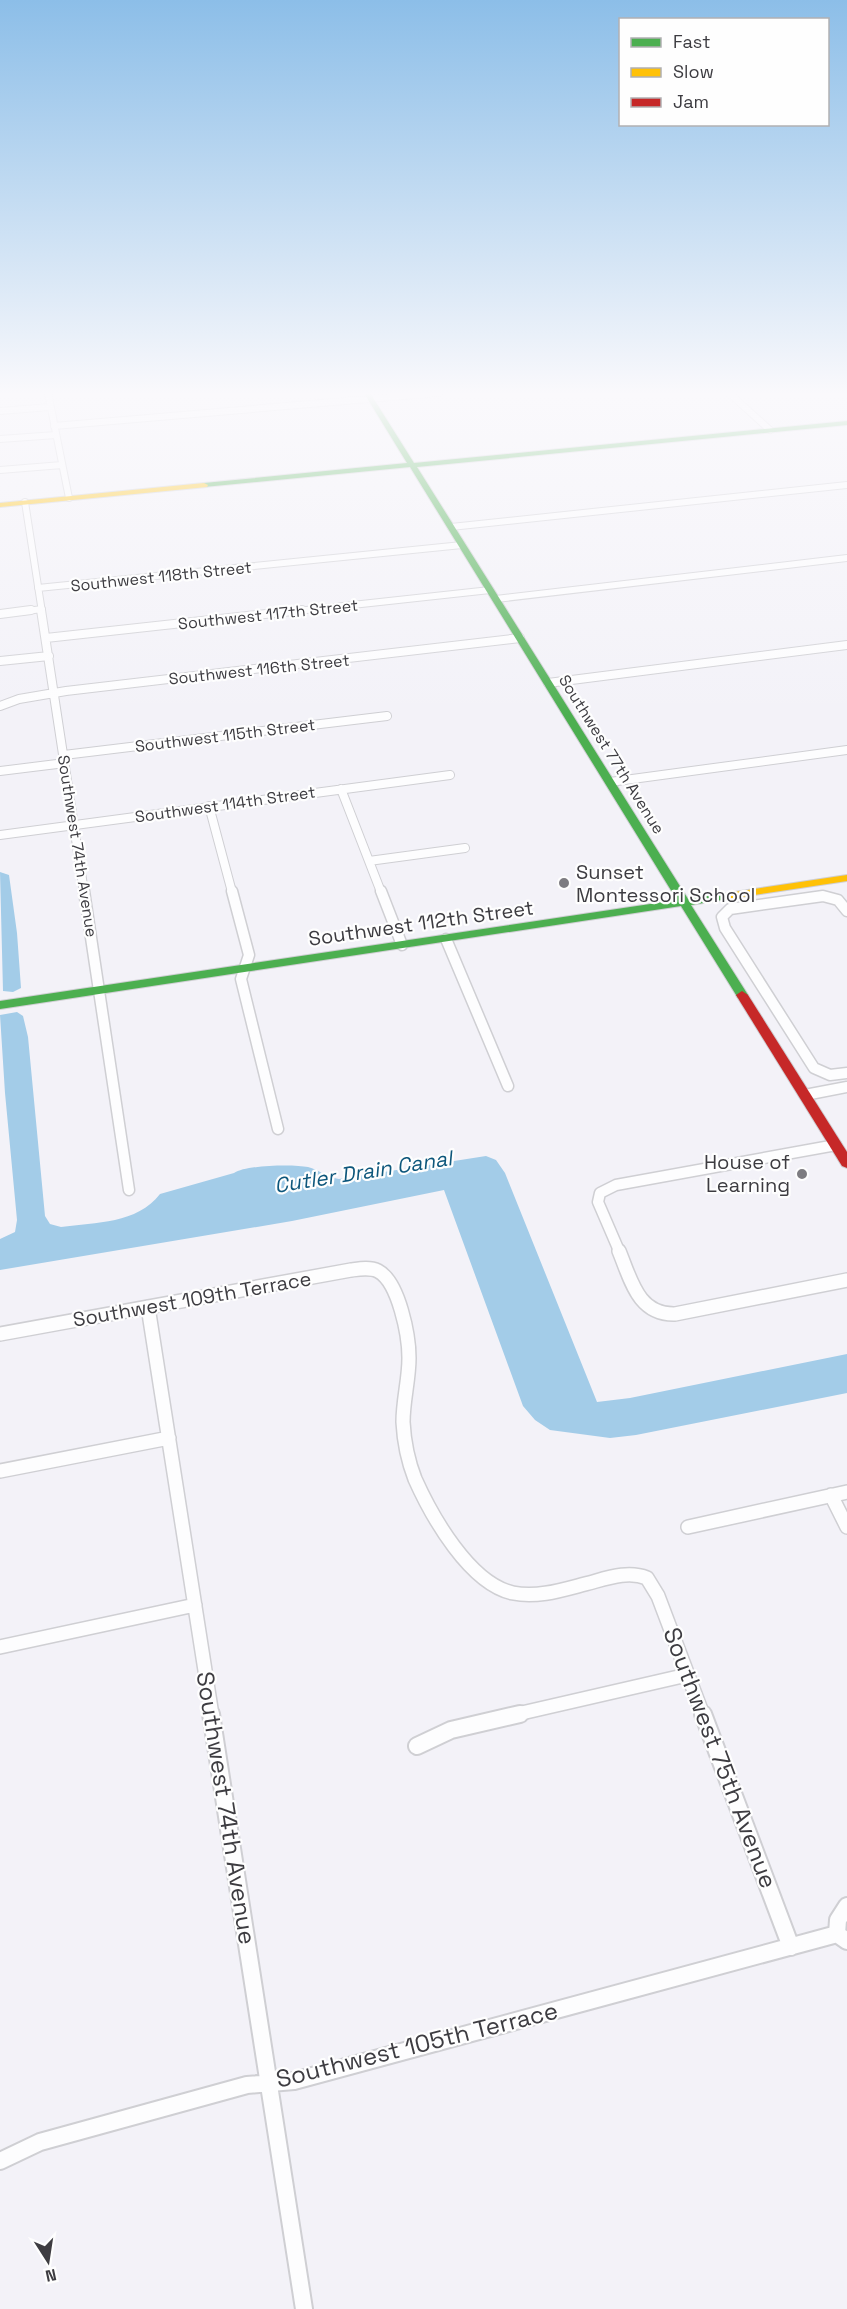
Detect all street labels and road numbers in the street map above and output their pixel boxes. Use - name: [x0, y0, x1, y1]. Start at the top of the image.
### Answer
- street label: Southwest 118th Street: [69, 557, 253, 596]
- street label: Southwest 117th Street: [177, 595, 359, 634]
- street label: Southwest 116th Street: [168, 650, 351, 689]
- street label: Southwest 77th Avenue: [554, 671, 669, 838]
- street label: Southwest 115th Street: [134, 714, 316, 757]
- street label: Southwest 74th Avenue: [53, 754, 102, 939]
- street label: Southwest 114th Street: [134, 781, 317, 828]
- street label: Southwest 112th Street: [307, 894, 535, 952]
- street label: Southwest 109th Terrace: [71, 1265, 313, 1333]
- street label: Southwest 75th Avenue: [656, 1623, 785, 1893]
- street label: Southwest 74th Avenue: [190, 1669, 263, 1947]
- street label: Southwest 105th Terrace: [273, 1994, 561, 2095]

